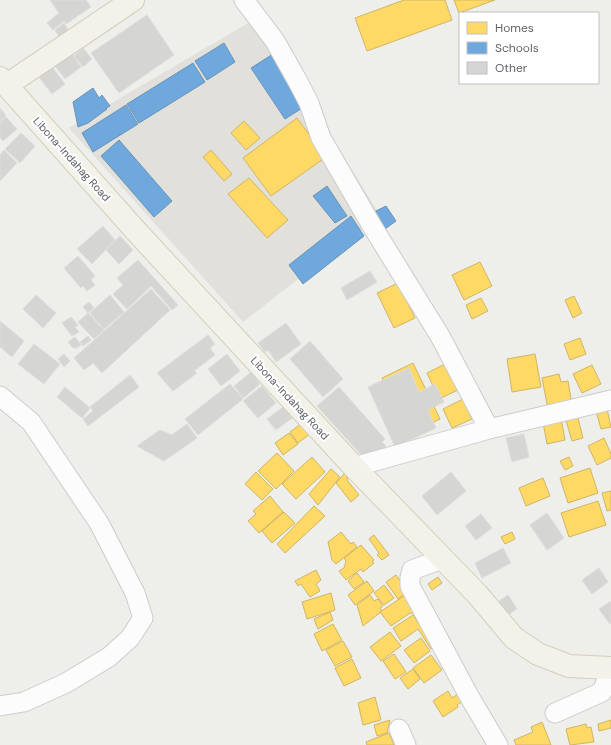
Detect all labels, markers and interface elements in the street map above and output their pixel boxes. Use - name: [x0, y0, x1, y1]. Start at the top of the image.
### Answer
- legend: [459, 12, 599, 84]
- text: Homes: [495, 20, 534, 36]
- text: Schools: [495, 40, 539, 56]
- text: Other: [495, 60, 528, 76]
- street label: Libona-Indahag Road: [30, 114, 114, 204]
- street label: Libona-Indahag Road: [248, 353, 332, 443]

